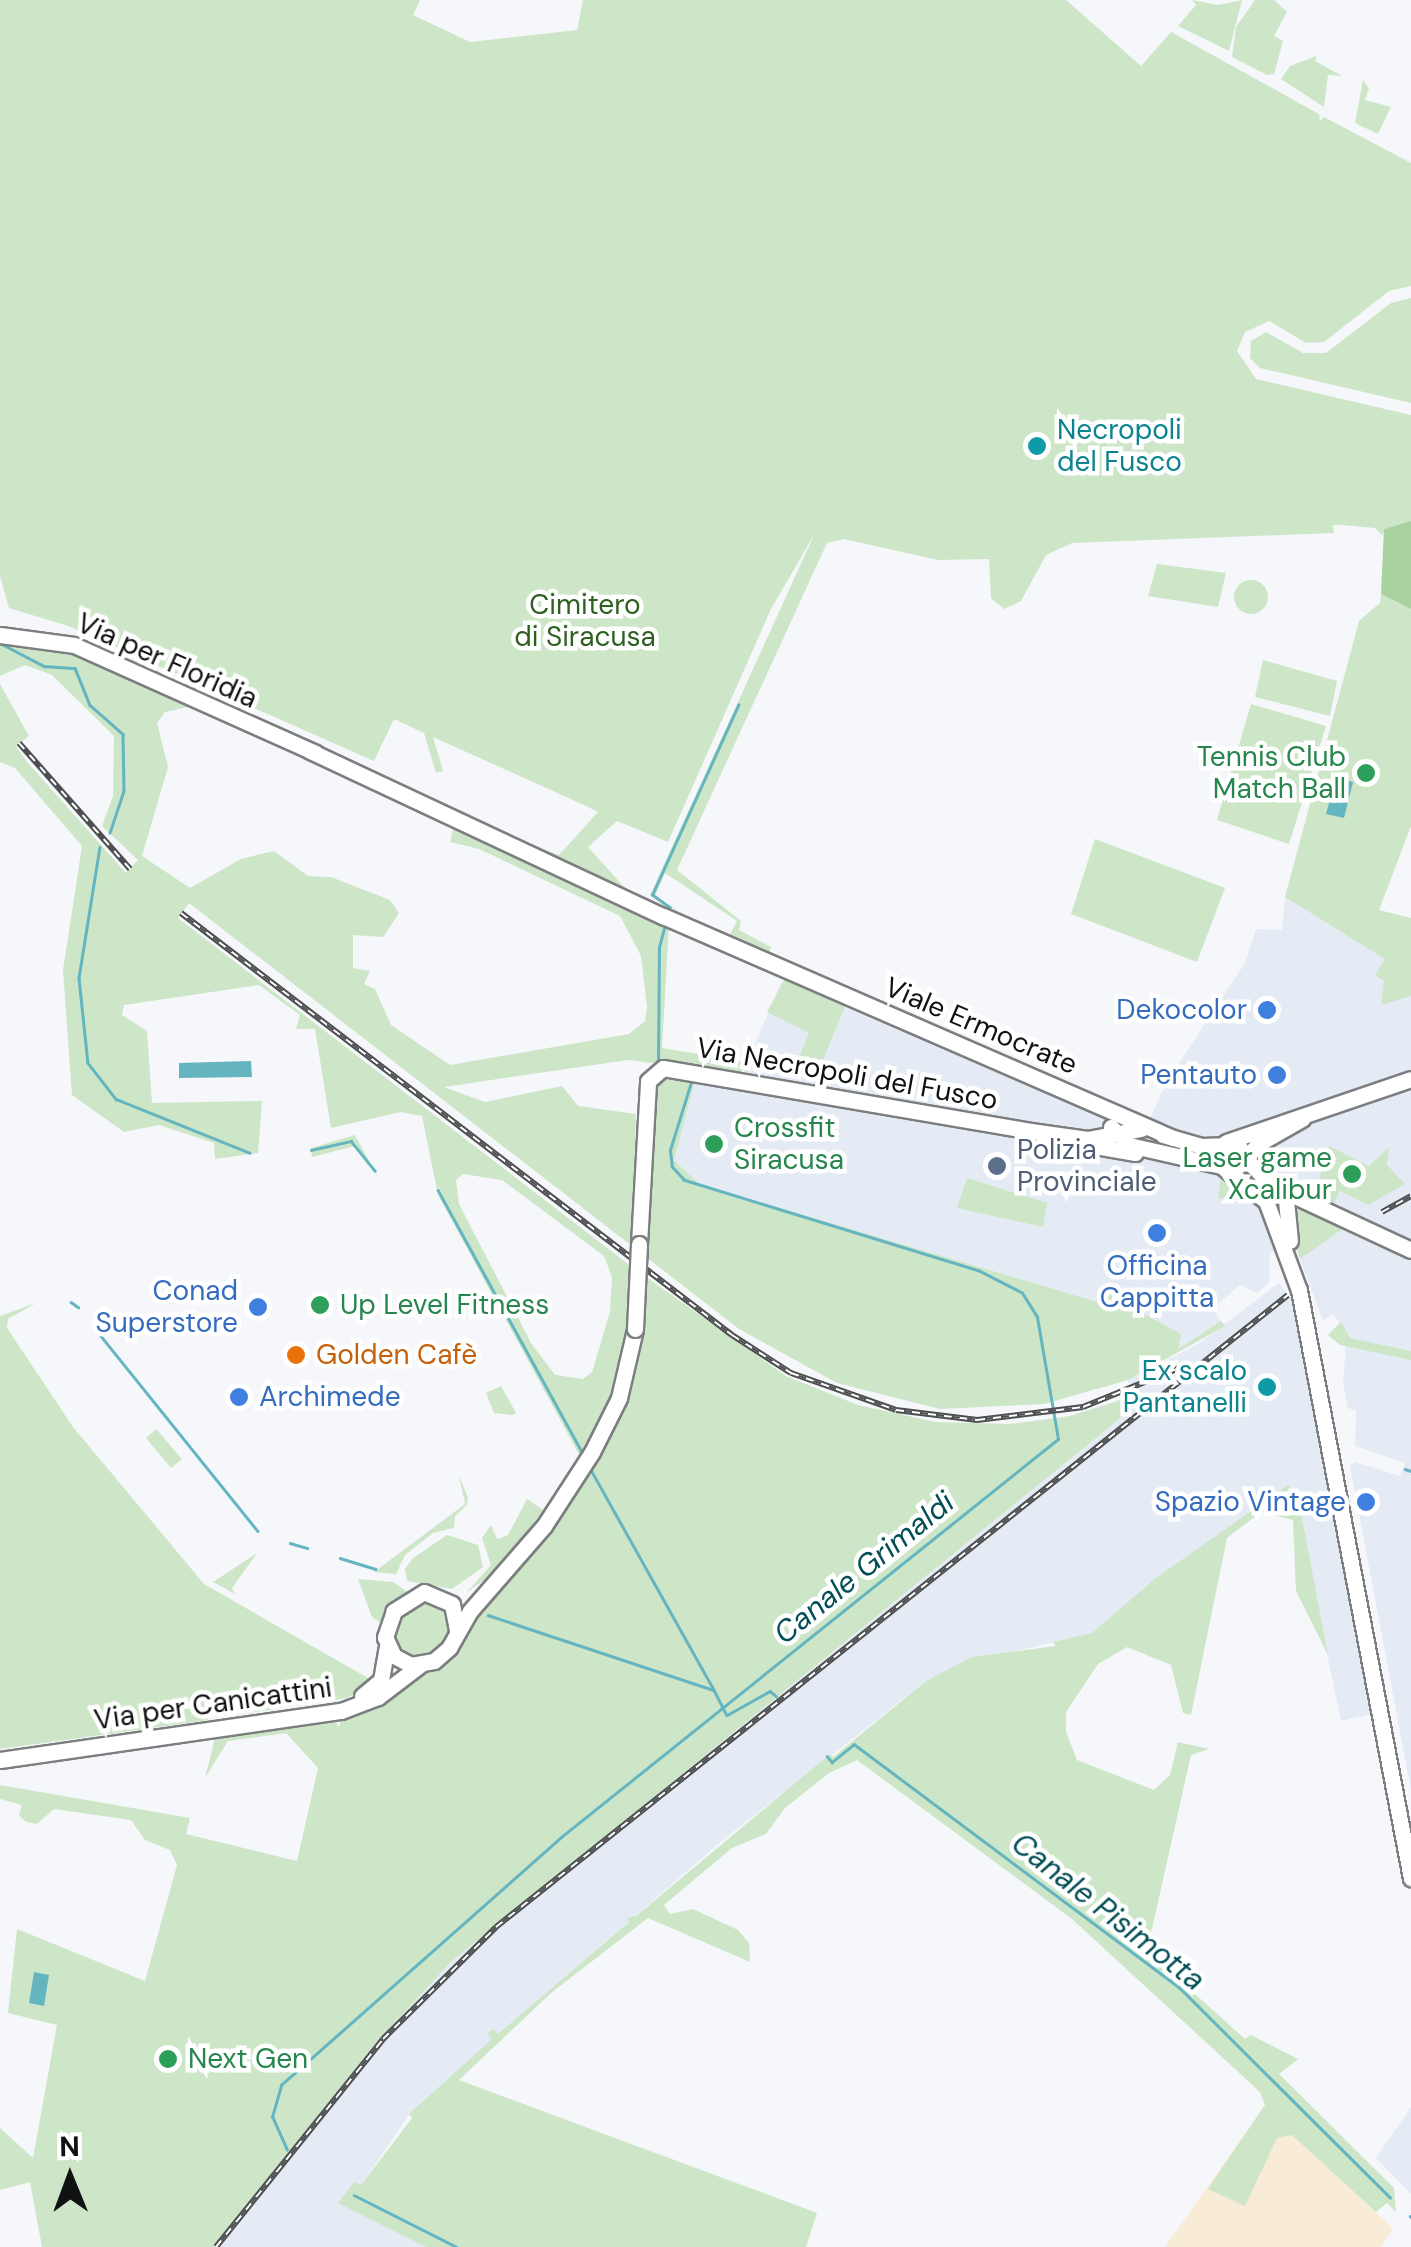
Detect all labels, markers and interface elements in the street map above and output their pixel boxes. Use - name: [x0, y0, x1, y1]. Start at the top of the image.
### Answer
- place label: Necropoli del Fusco: [1057, 413, 1182, 479]
- marker: Necropoli del Fusco: [1026, 435, 1048, 457]
- park label: Cimitero di Siracusa: [514, 588, 656, 654]
- street label: Via per Floridia: [72, 606, 262, 716]
- place label: Tennis Club Match Ball: [1197, 740, 1346, 806]
- marker: Tennis Club Match Ball: [1355, 762, 1377, 784]
- street label: Viale Ermocrate: [880, 970, 1082, 1082]
- place label: Dekocolor: [1116, 993, 1247, 1027]
- marker: Dekocolor: [1256, 999, 1278, 1021]
- street label: Via Necropoli del Fusco: [694, 1031, 1000, 1117]
- place label: Pentauto: [1140, 1058, 1257, 1092]
- marker: Pentauto: [1266, 1064, 1288, 1086]
- place label: Crossfit Siracusa: [734, 1111, 844, 1177]
- marker: Crossfit Siracusa: [703, 1133, 725, 1155]
- place label: Polizia Provinciale: [1017, 1133, 1157, 1199]
- place label: Laser game Xcalibur: [1183, 1141, 1332, 1207]
- marker: Polizia Provinciale: [986, 1155, 1008, 1177]
- marker: Laser game Xcalibur: [1341, 1163, 1363, 1185]
- marker: Officina Cappitta: [1146, 1222, 1168, 1244]
- place label: Officina Cappitta: [1100, 1249, 1214, 1315]
- place label: Conad Superstore: [96, 1274, 238, 1340]
- place label: Up Level Fitness: [340, 1288, 549, 1322]
- marker: Up Level Fitness: [309, 1294, 331, 1316]
- marker: Conad Superstore: [247, 1296, 269, 1318]
- place label: Golden Cafè: [316, 1338, 477, 1372]
- marker: Golden Cafè: [285, 1344, 307, 1366]
- place label: Ex scalo Pantanelli: [1123, 1354, 1247, 1420]
- marker: Ex scalo Pantanelli: [1256, 1376, 1278, 1398]
- place label: Archimede: [259, 1380, 401, 1414]
- marker: Archimede: [228, 1386, 250, 1408]
- water label: Canale Grimaldi: [767, 1484, 961, 1652]
- place label: Spazio Vintage: [1155, 1485, 1346, 1519]
- marker: Spazio Vintage: [1355, 1491, 1377, 1513]
- street label: Via per Canicattini: [92, 1671, 334, 1737]
- water label: Canale Pisimotta: [1004, 1825, 1212, 1999]
- place label: Next Gen: [188, 2042, 308, 2076]
- marker: Next Gen: [157, 2048, 179, 2070]
- north arrow: [20, 2127, 120, 2227]
- text: N: [59, 2128, 80, 2165]

